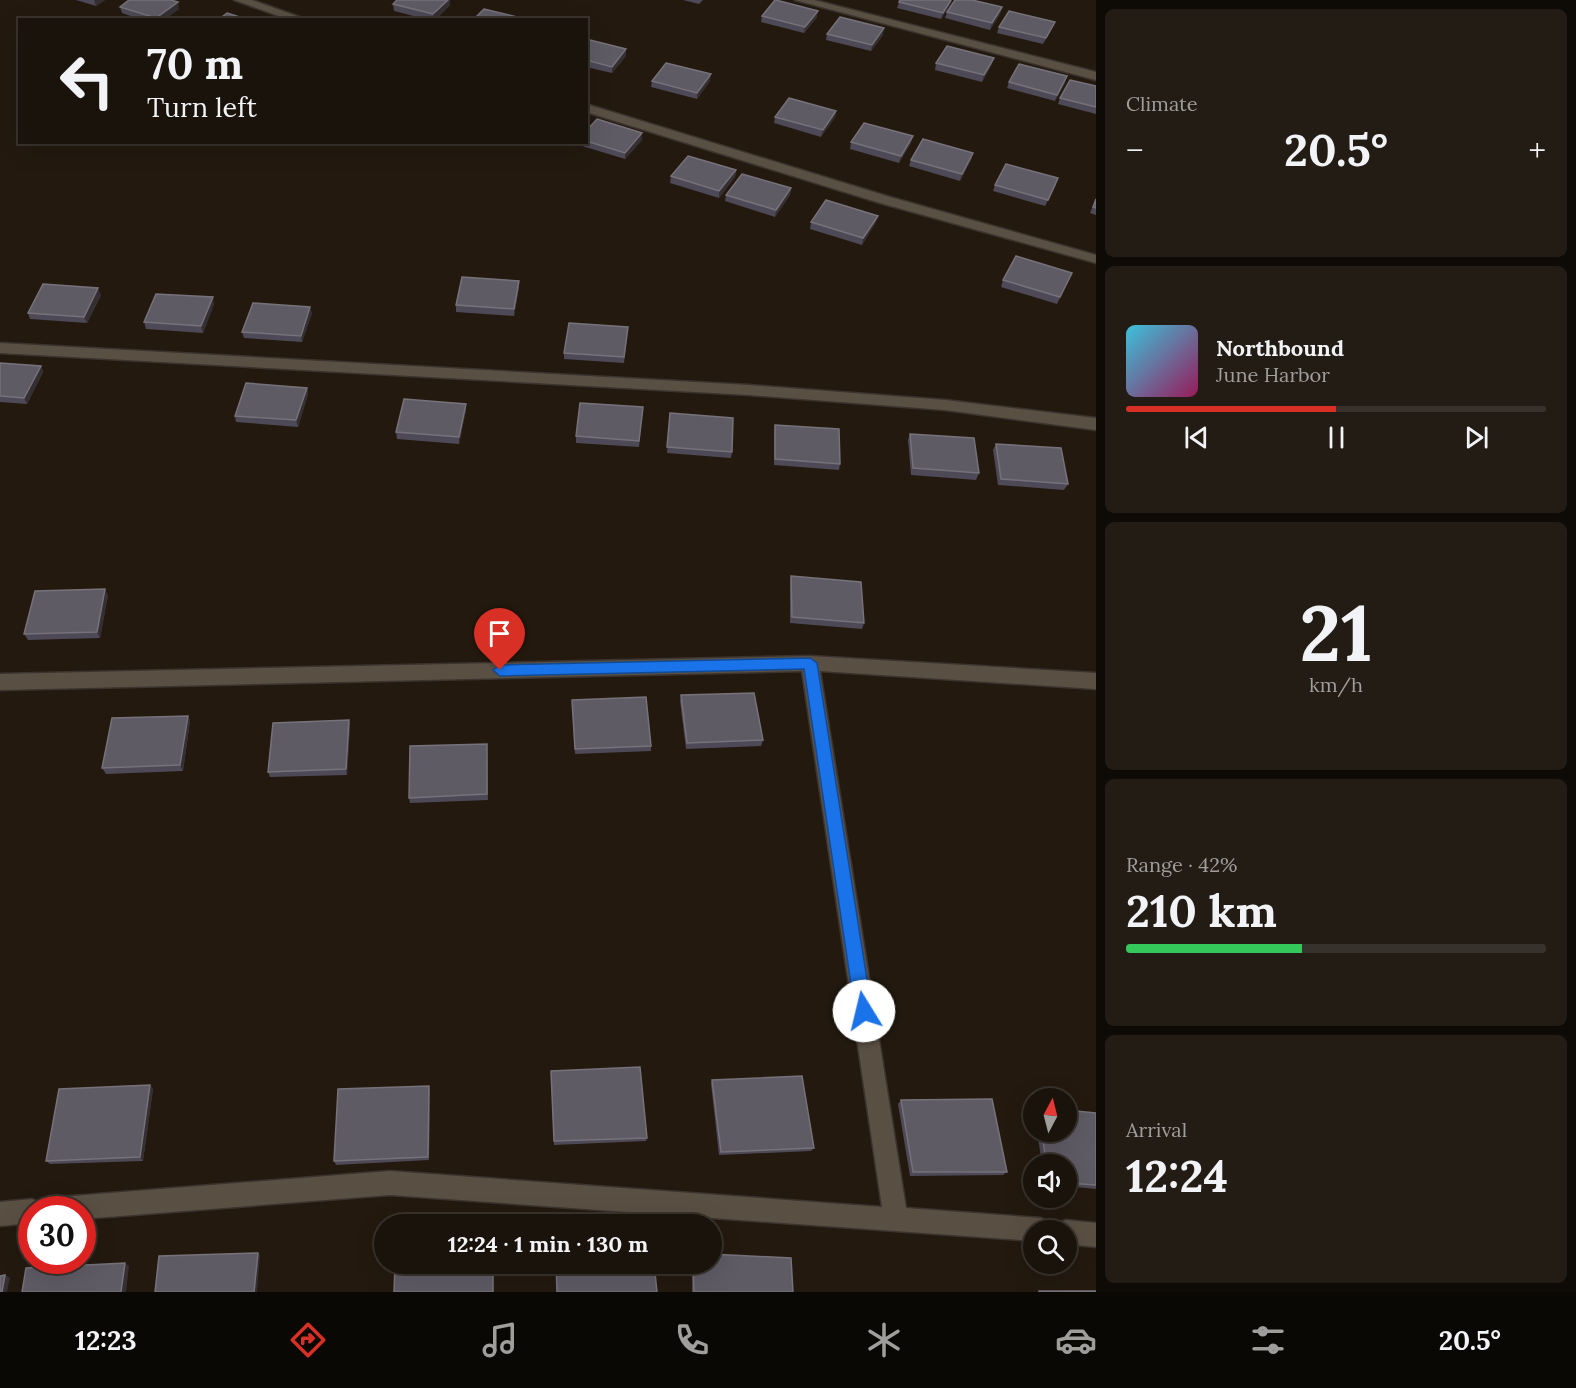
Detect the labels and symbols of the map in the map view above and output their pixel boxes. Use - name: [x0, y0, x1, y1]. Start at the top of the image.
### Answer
- pin: [474, 608, 525, 670]
- position arrow: [832, 979, 896, 1043]
- north arrow: [1023, 1088, 1077, 1142]
- speed limit sign: 30: [18, 1196, 96, 1274]

